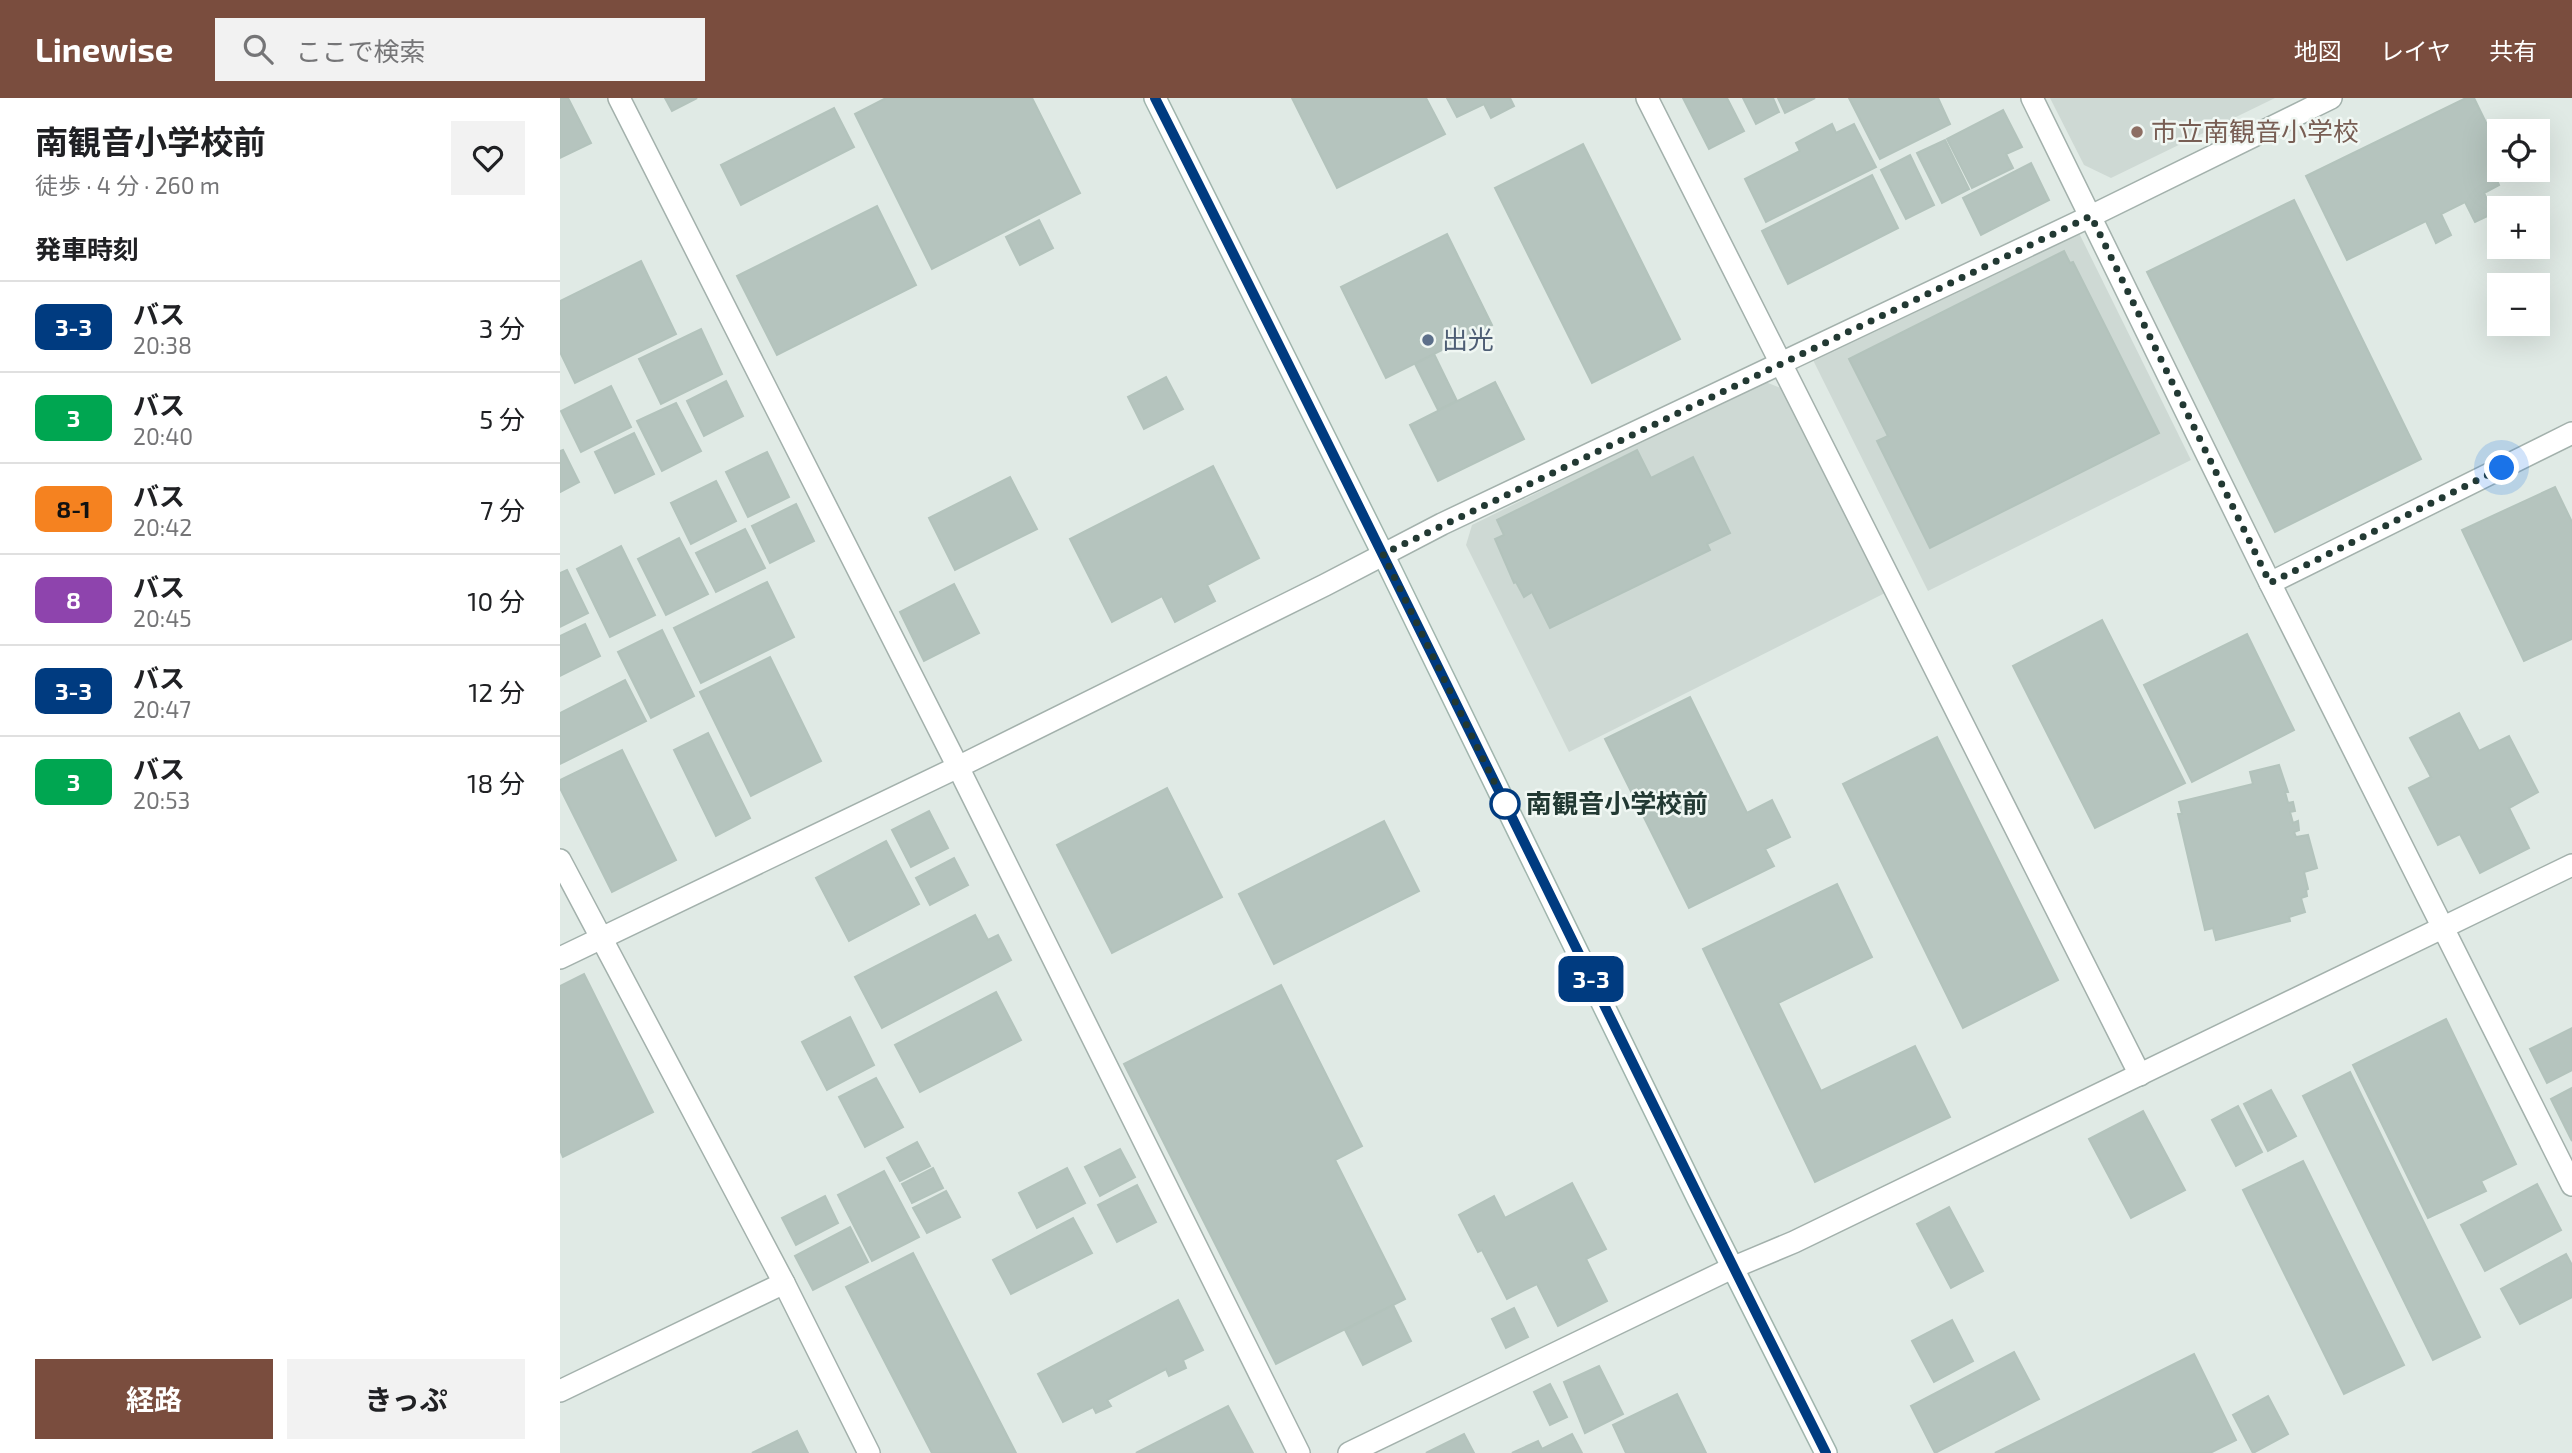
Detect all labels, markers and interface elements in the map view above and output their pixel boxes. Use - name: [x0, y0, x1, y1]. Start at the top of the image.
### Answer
- search box: [215, 18, 705, 81]
- text: Linewise: [35, 29, 173, 69]
- icon: search: [239, 30, 277, 68]
- text: ここで検索: [295, 35, 425, 66]
- text: 地図: [2294, 36, 2342, 65]
- text: レイヤ: [2380, 36, 2451, 65]
- text: 共有: [2489, 36, 2537, 65]
- place label: 市立南観音小学校: [2151, 115, 2359, 146]
- map controls: [2487, 119, 2550, 336]
- button: locate: [2487, 119, 2550, 182]
- text: 南観音小学校前: [35, 121, 266, 161]
- button: heart: [451, 121, 525, 195]
- marker: 市立南観音小学校: [2129, 124, 2145, 140]
- text: 徒歩 · 4 分 · 260 m: [35, 171, 220, 199]
- button: +: [2487, 196, 2550, 259]
- text: 発車時刻: [35, 233, 139, 264]
- button: −: [2487, 273, 2550, 336]
- text: バス: [133, 298, 185, 329]
- text: 3-3: [55, 312, 92, 341]
- text: 3 分: [479, 312, 525, 343]
- place label: 出光: [1442, 323, 1494, 354]
- text: 20:38: [133, 331, 192, 359]
- marker: 出光: [1420, 332, 1436, 348]
- text: バス: [133, 389, 185, 420]
- text: 3: [67, 403, 80, 432]
- text: 5 分: [479, 403, 525, 434]
- text: 20:40: [133, 422, 193, 450]
- your location: [2484, 450, 2519, 485]
- text: バス: [133, 480, 185, 511]
- text: 8-1: [56, 494, 91, 523]
- text: 7 分: [480, 494, 525, 525]
- text: 20:42: [133, 513, 192, 541]
- text: バス: [133, 571, 185, 602]
- text: 8: [66, 585, 81, 614]
- text: 10 分: [467, 585, 525, 616]
- text: 20:45: [133, 604, 192, 632]
- text: バス: [133, 662, 185, 693]
- text: 3-3: [55, 676, 92, 705]
- text: 12 分: [468, 676, 525, 707]
- text: 20:47: [133, 695, 191, 723]
- text: バス: [133, 753, 185, 784]
- text: 3: [67, 767, 80, 796]
- text: 18 分: [467, 767, 525, 798]
- text: 20:53: [133, 786, 190, 814]
- place label: 南観音小学校前: [1526, 787, 1708, 818]
- marker: 南観音小学校前: [1490, 789, 1520, 819]
- line badge: 3-3: [1551, 956, 1631, 1002]
- text: 3-3: [1572, 964, 1610, 993]
- button: 経路: [35, 1359, 273, 1439]
- button: きっぷ: [287, 1359, 525, 1439]

